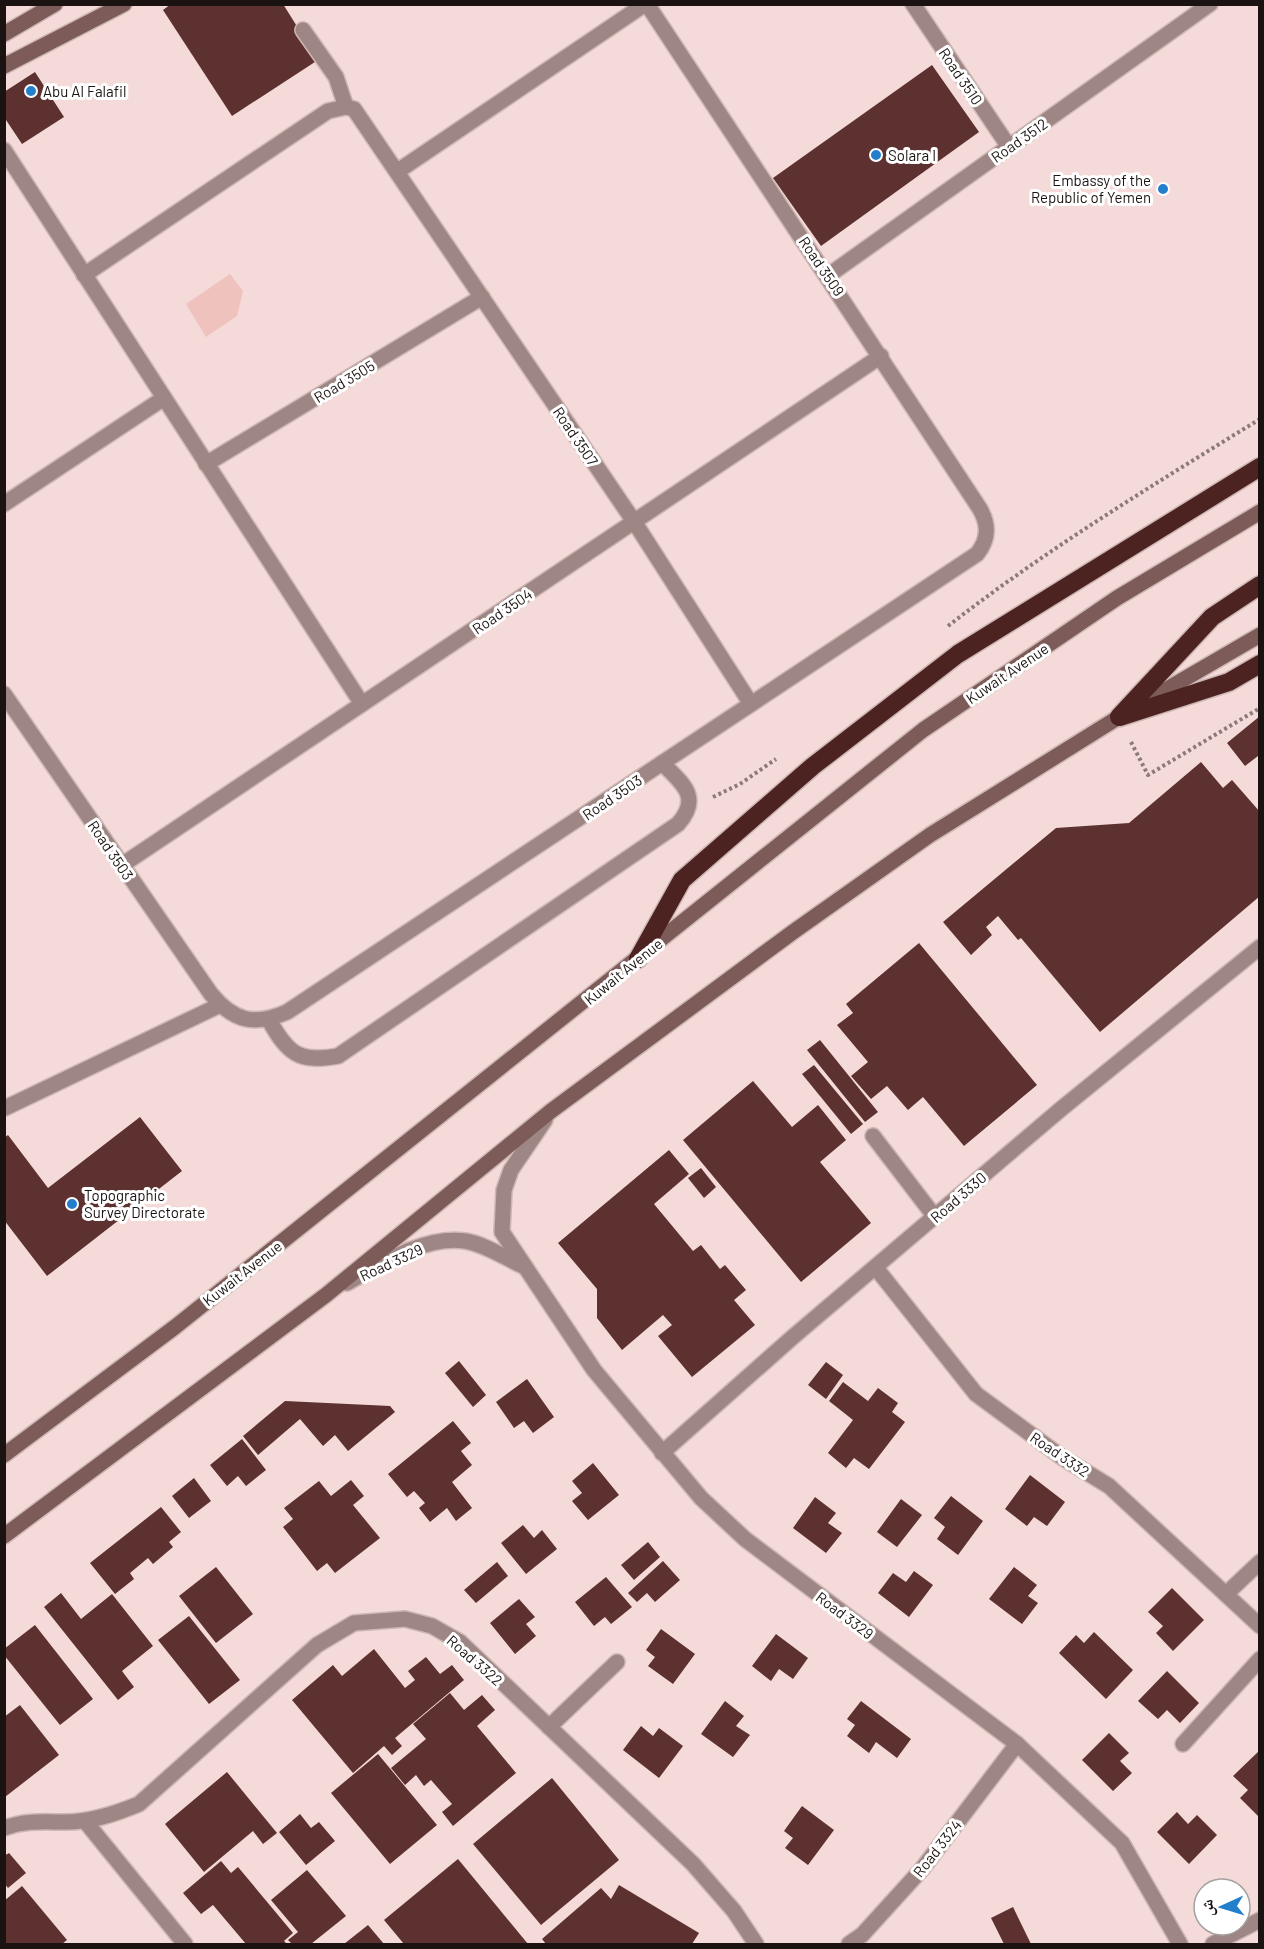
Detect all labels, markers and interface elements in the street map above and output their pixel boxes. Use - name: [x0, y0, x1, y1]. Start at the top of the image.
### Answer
- street label: Road 3510: [935, 44, 987, 108]
- place label: Abu Al Falafil: [43, 82, 126, 100]
- marker: Abu Al Falafil: [24, 84, 38, 98]
- street label: Road 3512: [987, 114, 1051, 166]
- place label: Solara I: [888, 146, 936, 164]
- marker: Solara I: [869, 148, 883, 162]
- place label: Embassy of the Republic of Yemen: [1031, 171, 1151, 206]
- marker: Embassy of the Republic of Yemen: [1156, 182, 1170, 196]
- street label: Road 3509: [796, 233, 848, 299]
- street label: Road 3505: [310, 356, 378, 406]
- street label: Road 3507: [550, 403, 602, 469]
- street label: Road 3504: [469, 584, 535, 638]
- street label: Kuwait Avenue: [962, 639, 1052, 707]
- street label: Road 3503: [579, 771, 645, 823]
- street label: Road 3503: [85, 817, 137, 883]
- street label: Kuwait Avenue: [580, 934, 666, 1008]
- street label: Road 3330: [927, 1168, 989, 1226]
- place label: Topographic Survey Directorate: [84, 1186, 205, 1221]
- marker: Topographic Survey Directorate: [65, 1197, 79, 1211]
- street label: Kuwait Avenue: [199, 1237, 285, 1309]
- street label: Road 3329: [357, 1240, 425, 1284]
- street label: Road 3332: [1027, 1428, 1093, 1480]
- street label: Road 3329: [813, 1588, 877, 1642]
- street label: Road 3322: [444, 1631, 506, 1689]
- street label: Road 3324: [909, 1816, 965, 1880]
- north arrow: [1192, 1877, 1252, 1937]
- text: ش: [1196, 1899, 1218, 1917]

